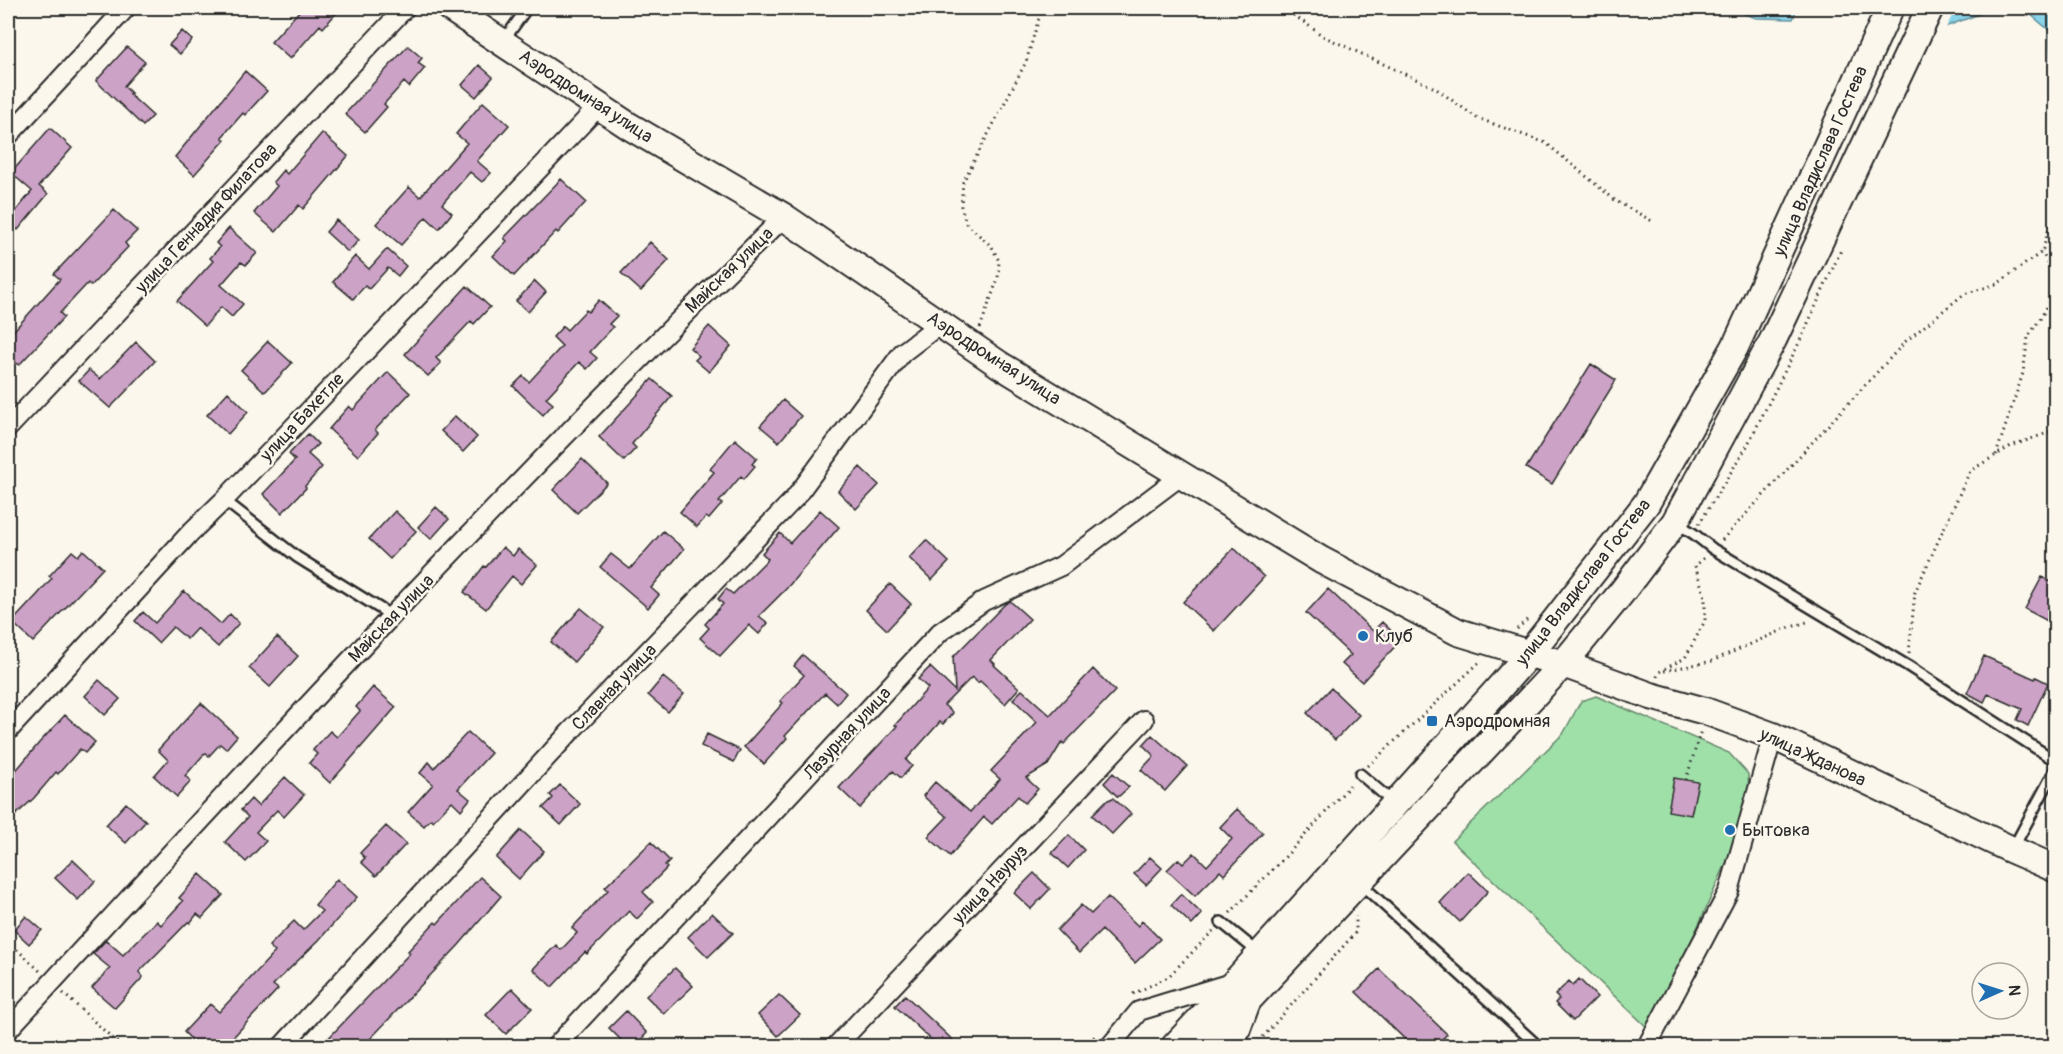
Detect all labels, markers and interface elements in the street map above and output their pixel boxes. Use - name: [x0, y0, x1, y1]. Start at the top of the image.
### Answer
- street label: Аэродромная улица: [515, 45, 657, 148]
- street label: улица Владислава Гостева: [1768, 62, 1873, 261]
- street label: улица Геннадия Филатова: [130, 138, 282, 299]
- street label: Майская улица: [680, 223, 778, 318]
- street label: Аэродромная улица: [923, 307, 1065, 410]
- street label: улица Бахетле: [255, 368, 349, 467]
- street label: улица Владислава Гостева: [1510, 494, 1656, 671]
- street label: Майская улица: [344, 569, 439, 667]
- place label: Клуб: [1375, 625, 1413, 648]
- marker: Клуб: [1356, 629, 1370, 643]
- street label: Славная улица: [567, 639, 662, 736]
- street label: Лазурная улица: [798, 682, 896, 785]
- place label: Аэродромная: [1444, 710, 1550, 733]
- marker: Аэродромная: [1425, 714, 1439, 728]
- street label: улица Жданова: [1755, 722, 1870, 792]
- place label: Бытовка: [1742, 819, 1810, 842]
- marker: Бытовка: [1723, 823, 1737, 837]
- street label: улица Науруз: [947, 840, 1033, 930]
- north arrow: [1970, 961, 2030, 1021]
- text: N: [2004, 984, 2024, 996]

